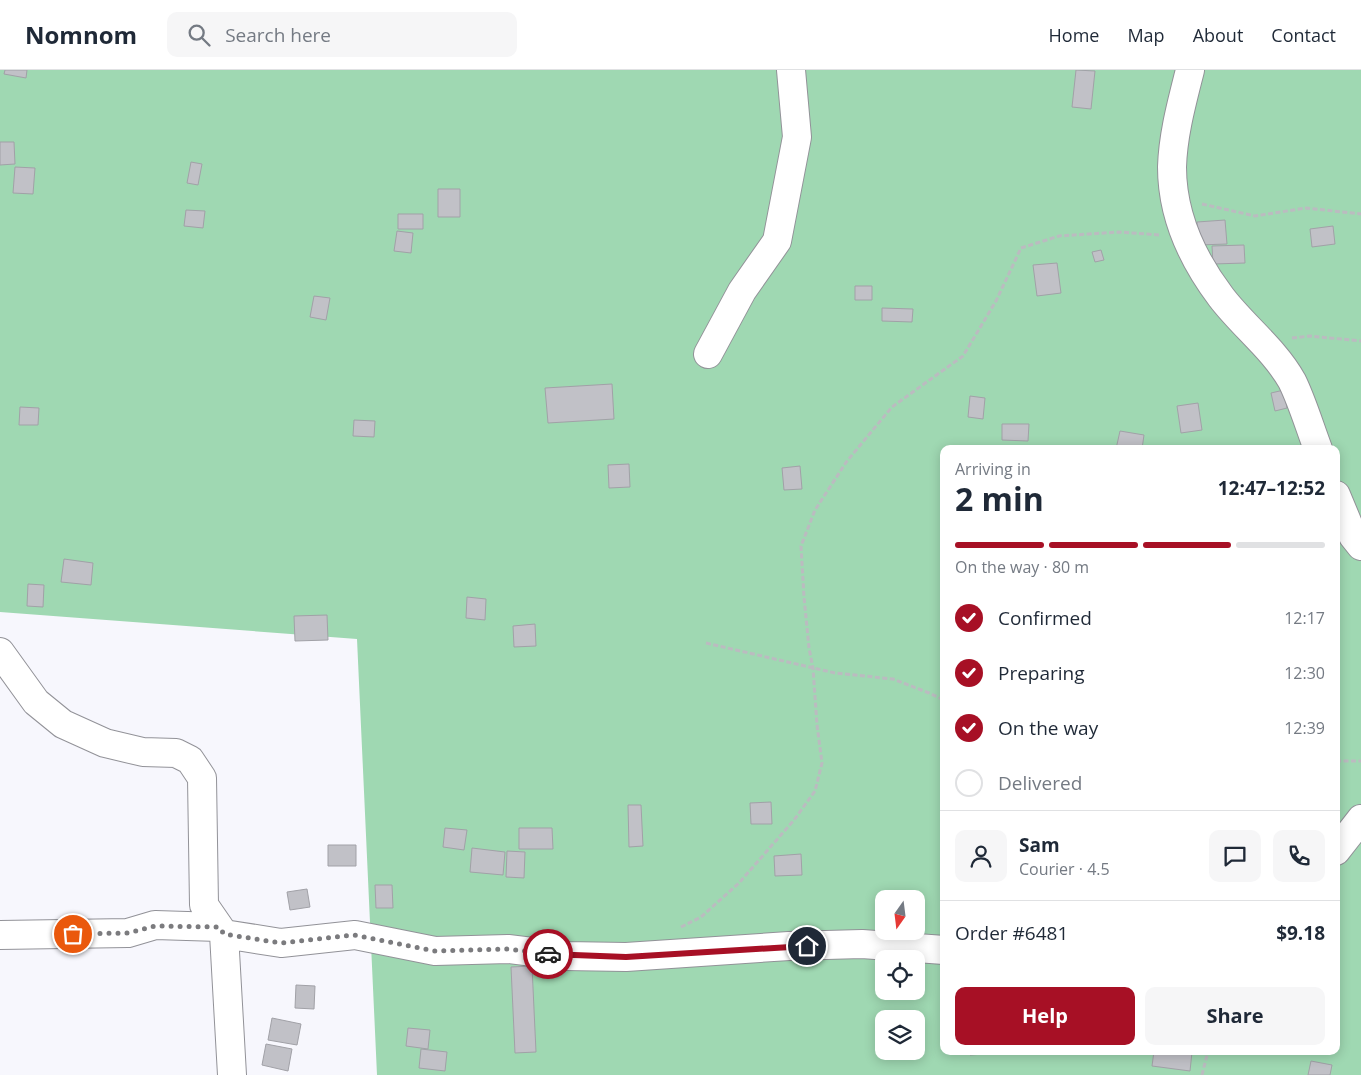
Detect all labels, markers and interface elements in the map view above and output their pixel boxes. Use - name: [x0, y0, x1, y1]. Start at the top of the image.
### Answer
- search box: [167, 12, 517, 57]
- text: Nomnom: [25, 18, 137, 51]
- icon: search: [185, 21, 213, 49]
- text: Search here: [225, 22, 331, 48]
- text: Home: [1049, 23, 1099, 47]
- text: Map: [1127, 23, 1165, 47]
- text: About: [1193, 23, 1243, 47]
- text: Contact: [1271, 23, 1336, 47]
- text: Arriving in: [955, 458, 1031, 480]
- text: 12:47–12:52: [1218, 475, 1325, 501]
- text: 2 min: [955, 477, 1044, 520]
- text: On the way · 80 m: [955, 556, 1089, 578]
- icon: check: [955, 604, 983, 632]
- text: Confirmed: [998, 605, 1092, 631]
- text: 12:17: [1284, 607, 1325, 629]
- icon: check: [955, 659, 983, 687]
- text: Preparing: [998, 660, 1085, 686]
- text: 12:30: [1284, 662, 1325, 684]
- icon: check: [955, 714, 983, 742]
- text: On the way: [998, 715, 1098, 741]
- text: 12:39: [1284, 717, 1325, 739]
- text: Delivered: [998, 770, 1082, 796]
- button: person: [955, 830, 1007, 882]
- button: chat: [1209, 830, 1261, 882]
- button: phone: [1273, 830, 1325, 882]
- text: Sam: [1019, 832, 1060, 858]
- text: Courier · 4.5: [1019, 858, 1110, 880]
- north arrow: [875, 890, 925, 940]
- map controls: [875, 890, 925, 1060]
- pin: [52, 913, 94, 955]
- icon: bag: [59, 920, 87, 948]
- text: Order #6481: [955, 920, 1068, 946]
- text: $9.18: [1276, 920, 1325, 946]
- pin: [786, 925, 828, 967]
- courier: [523, 929, 573, 979]
- icon: home: [793, 932, 821, 960]
- icon: car: [534, 940, 562, 968]
- button: locate: [875, 950, 925, 1000]
- button: Help: [955, 987, 1135, 1045]
- button: Share: [1145, 987, 1325, 1045]
- button: layers: [875, 1010, 925, 1060]

